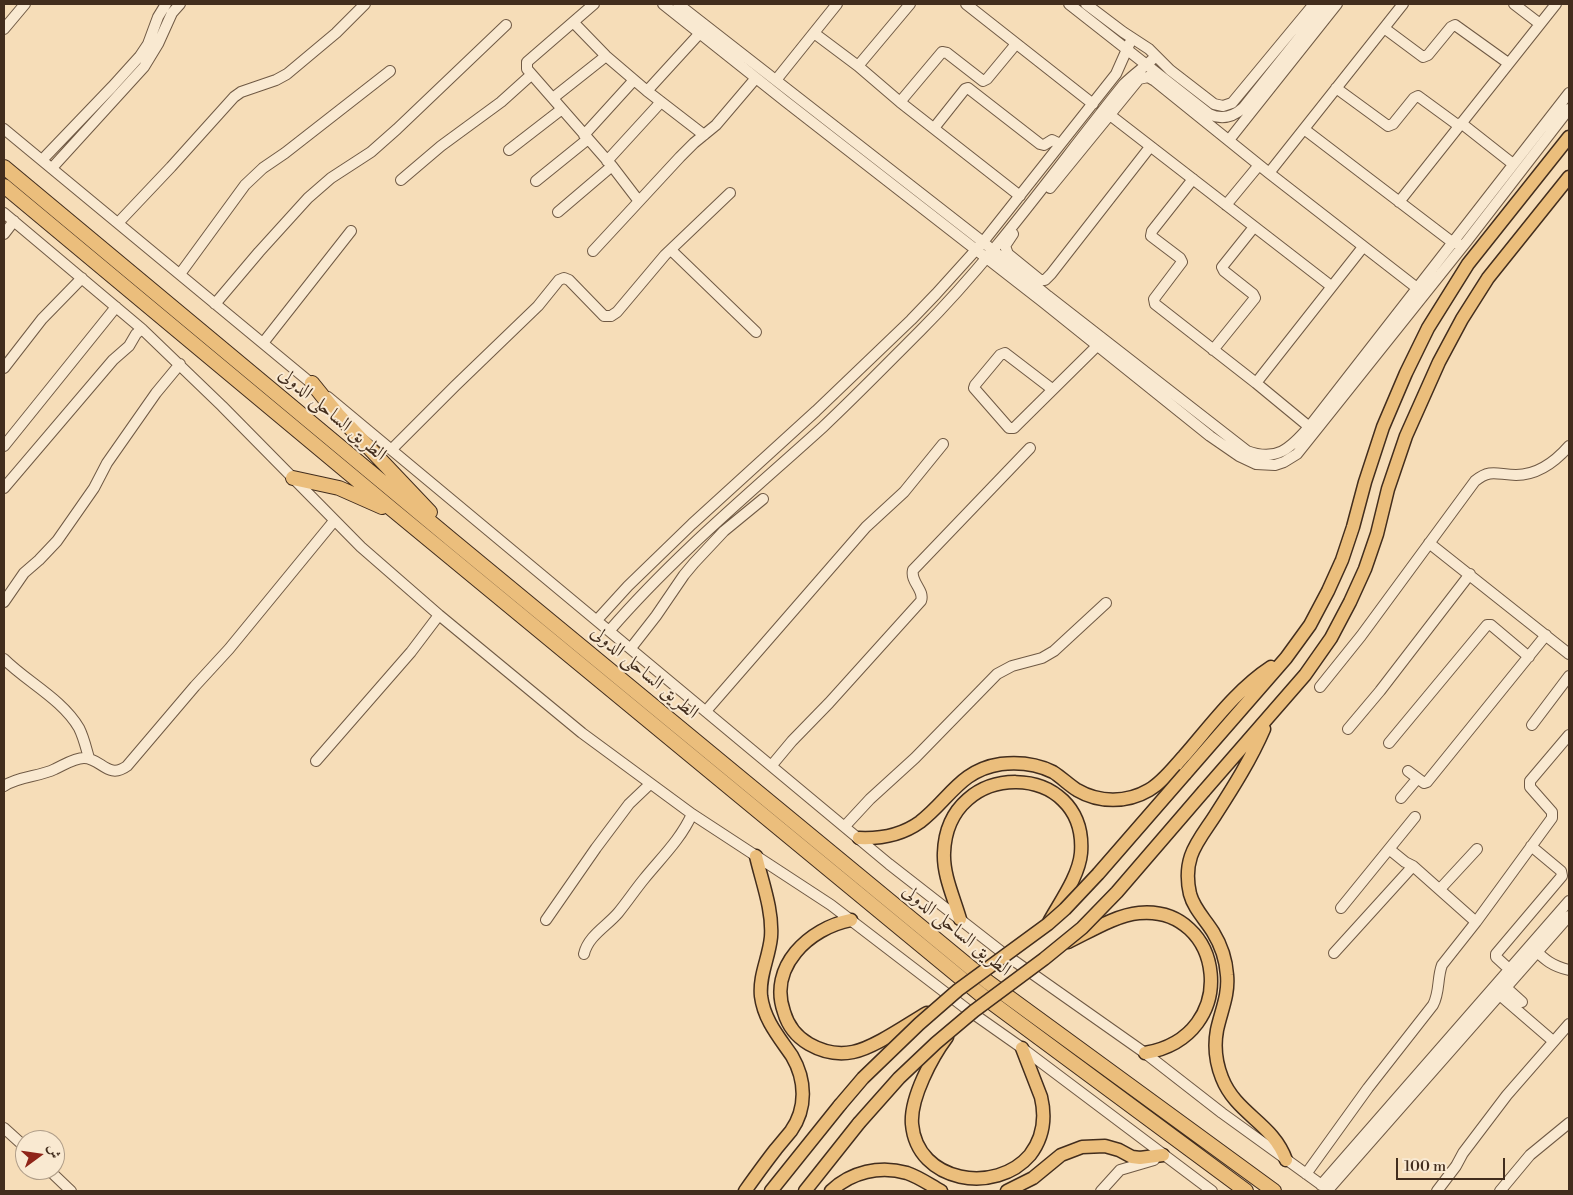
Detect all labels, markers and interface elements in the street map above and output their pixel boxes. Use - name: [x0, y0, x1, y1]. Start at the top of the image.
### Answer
- street label: الطريق الساحلى الدولى: [273, 363, 391, 467]
- street label: الطريق الساحلى الدولى: [585, 621, 703, 725]
- street label: الطريق الساحلى الدولى: [897, 880, 1015, 982]
- north arrow: [15, 1130, 65, 1180]
- text: ش: [43, 1143, 64, 1161]
- scale bar: [1398, 1148, 1507, 1180]
- text: 100 m: [1404, 1157, 1446, 1176]

